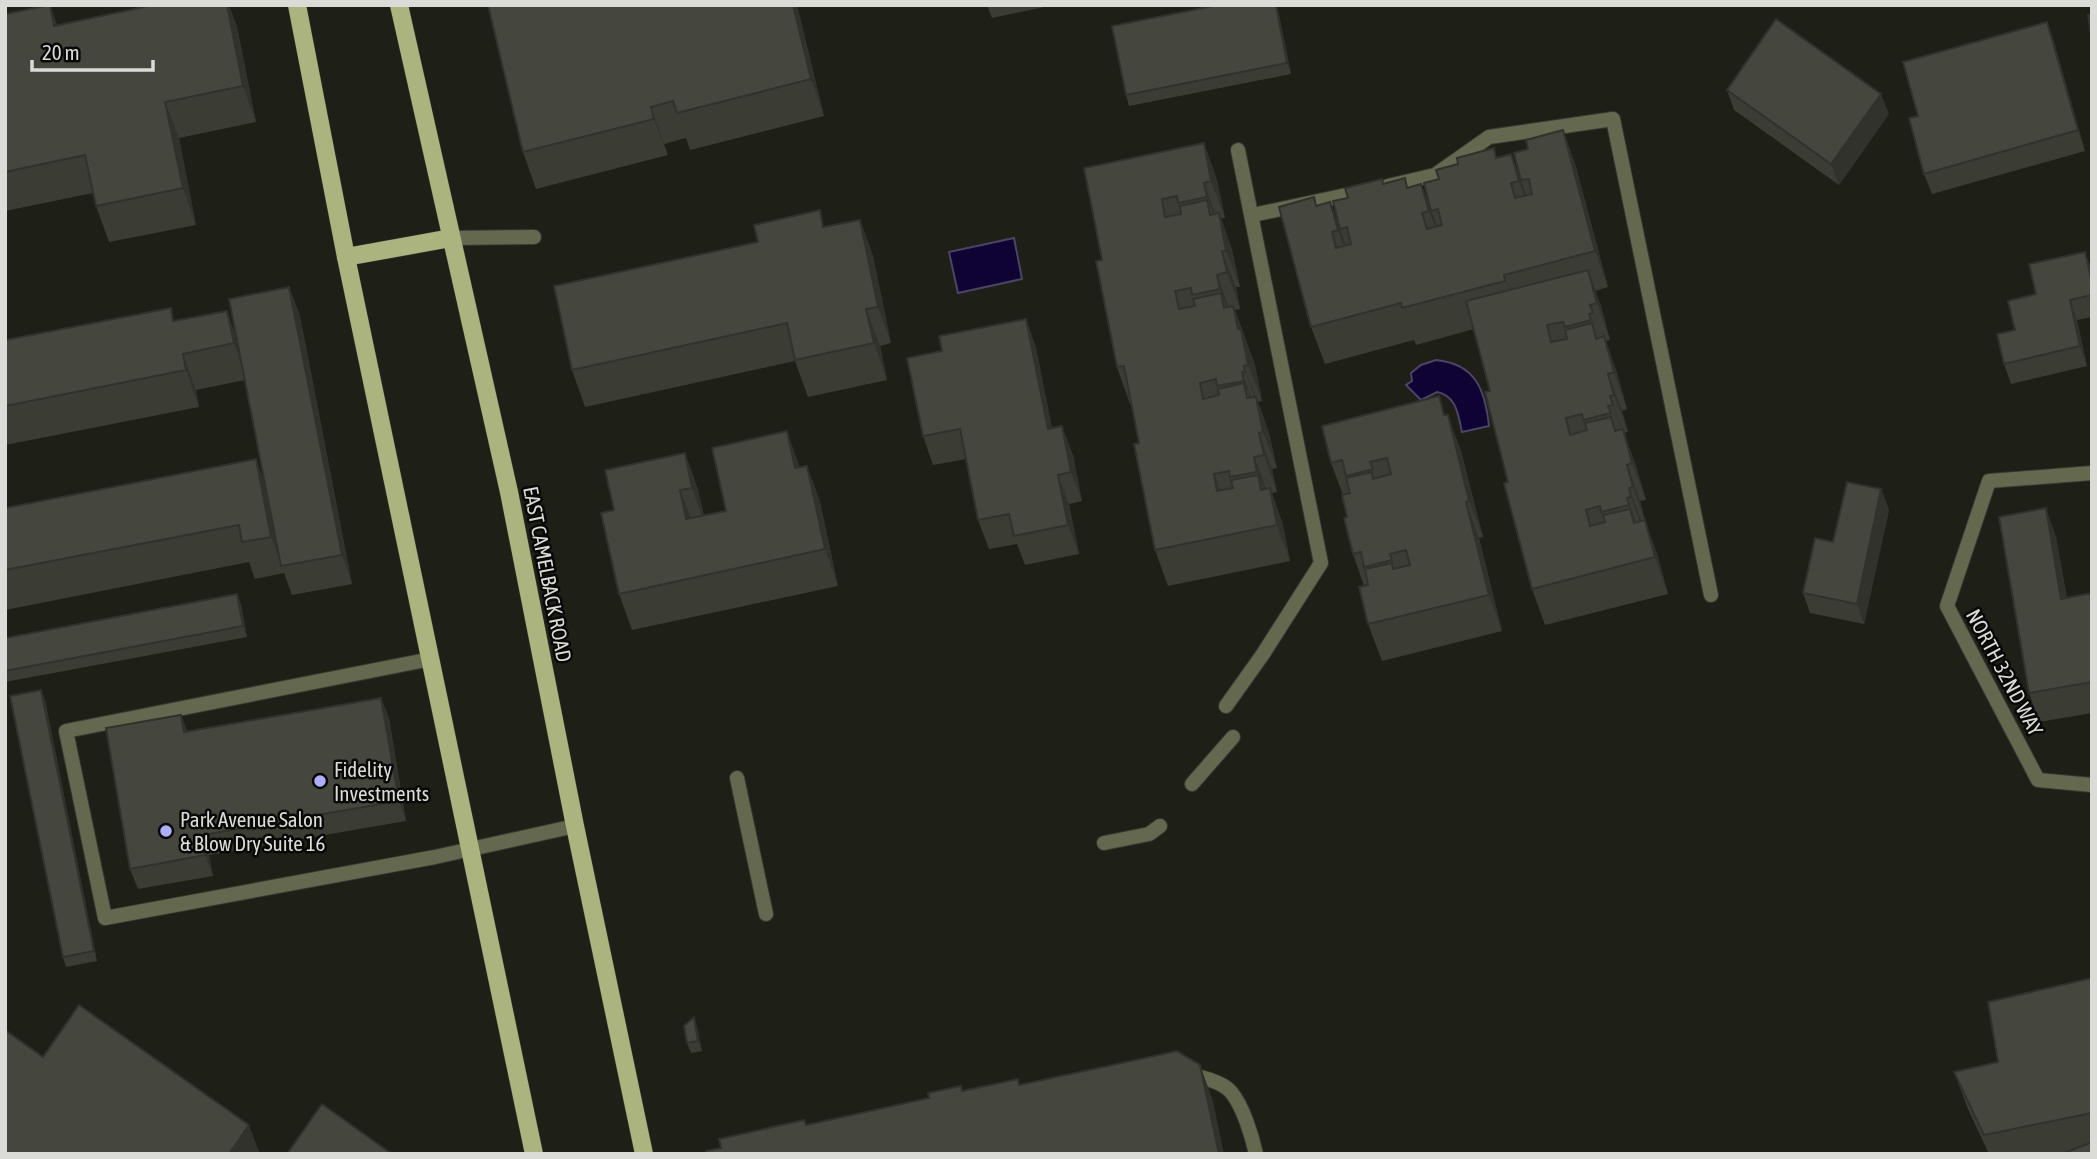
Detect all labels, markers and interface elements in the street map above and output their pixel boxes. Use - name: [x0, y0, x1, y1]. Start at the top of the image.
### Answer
- scale bar: [32, 28, 152, 72]
- text: 20 m: [42, 40, 80, 64]
- street label: EAST CAMELBACK ROAD: [519, 484, 577, 664]
- street label: NORTH 32ND WAY: [1962, 605, 2049, 740]
- place label: Fidelity Investments: [334, 757, 429, 805]
- marker: Fidelity Investments: [312, 773, 328, 789]
- place label: Park Avenue Salon & Blow Dry Suite 16: [180, 807, 326, 855]
- marker: Park Avenue Salon & Blow Dry Suite 16: [158, 823, 174, 839]

